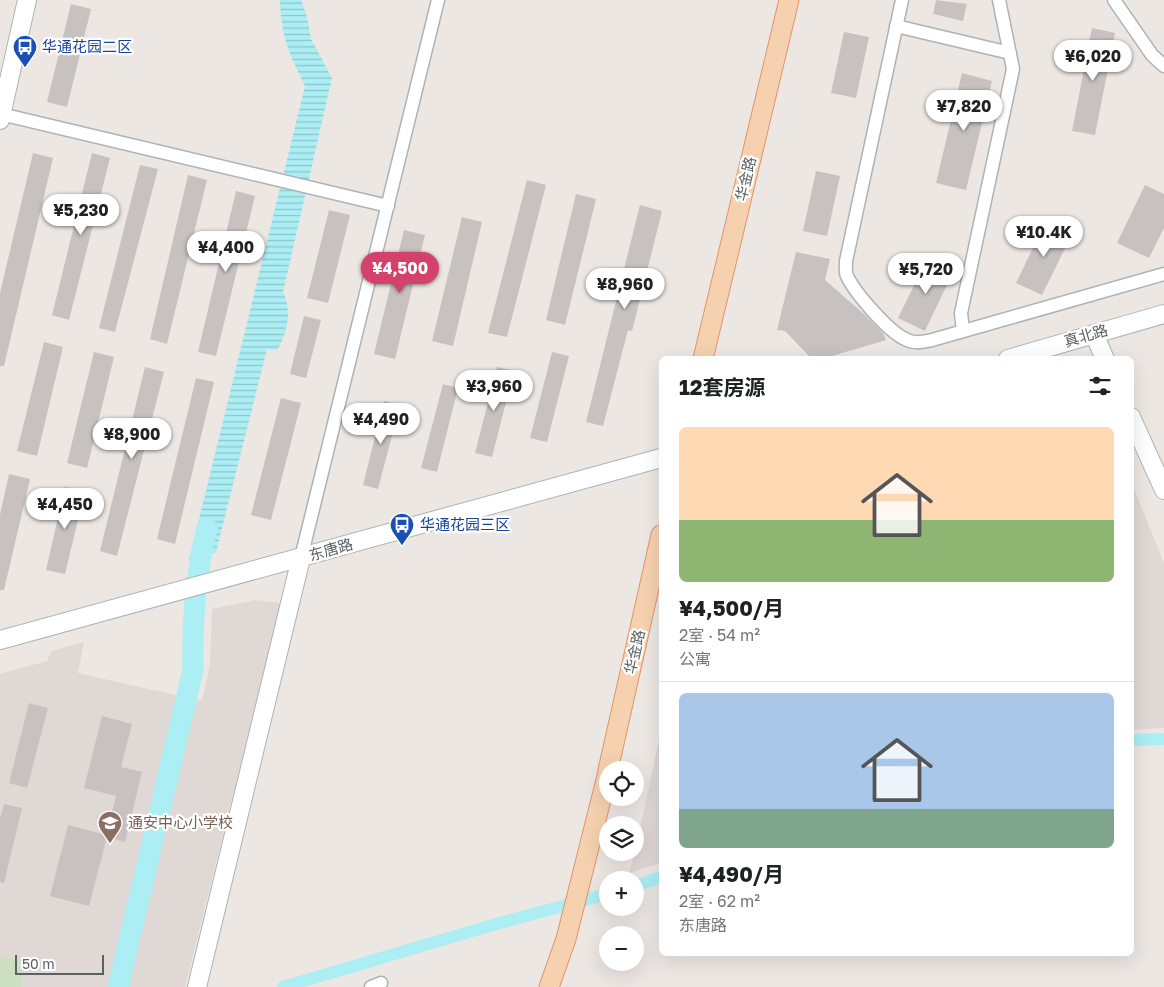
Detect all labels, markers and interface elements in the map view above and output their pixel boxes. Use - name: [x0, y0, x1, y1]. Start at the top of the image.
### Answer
- bus stop icon: 华通花园二区: [12, 34, 38, 68]
- place label: 华通花园二区: [42, 37, 132, 55]
- pin: ¥6,020: [1052, 39, 1134, 82]
- text: ¥6,020: [1065, 46, 1121, 66]
- pin: ¥7,820: [923, 90, 1005, 132]
- text: ¥7,820: [937, 96, 991, 116]
- street label: 华金路: [731, 155, 759, 203]
- pin: ¥5,230: [40, 194, 122, 236]
- text: ¥5,230: [53, 200, 109, 220]
- pin: ¥10.4K: [1003, 216, 1085, 258]
- text: ¥10.4K: [1016, 222, 1072, 242]
- pin: ¥4,400: [185, 230, 267, 273]
- text: ¥4,400: [198, 237, 254, 257]
- pin: ¥4,500: [359, 252, 441, 294]
- pin: ¥5,720: [885, 252, 967, 295]
- text: ¥4,500: [372, 258, 428, 278]
- text: ¥5,720: [899, 259, 953, 279]
- pin: ¥8,960: [584, 268, 666, 310]
- text: ¥8,960: [597, 274, 653, 294]
- street label: 真北路: [1062, 320, 1110, 350]
- pin: ¥3,960: [453, 370, 535, 412]
- icon: filters: [1086, 372, 1114, 400]
- text: 12套房源: [679, 374, 766, 400]
- text: ¥3,960: [466, 376, 522, 396]
- pin: ¥4,490: [340, 402, 422, 445]
- text: ¥4,490: [353, 409, 409, 429]
- pin: ¥8,900: [91, 418, 173, 460]
- text: ¥8,900: [104, 424, 160, 444]
- icon: home: [852, 460, 942, 550]
- pin: ¥4,450: [24, 488, 106, 530]
- text: ¥4,450: [37, 494, 93, 514]
- bus stop icon: 华通花园三区: [389, 512, 415, 546]
- place label: 华通花园三区: [420, 515, 510, 533]
- street label: 东唐路: [307, 534, 355, 564]
- text: ¥4,500/月: [679, 595, 784, 621]
- text: 2室 · 54 m²: [679, 625, 760, 645]
- street label: 华金路: [620, 628, 648, 676]
- text: 公寓: [679, 649, 711, 669]
- icon: home: [852, 725, 942, 815]
- map controls: [599, 761, 644, 971]
- button: locate: [599, 761, 644, 806]
- school or university icon: 通安中心小学校: [97, 810, 123, 844]
- place label: 通安中心小学校: [128, 813, 233, 831]
- button: layers: [599, 816, 644, 861]
- text: ¥4,490/月: [679, 861, 784, 887]
- button: +: [599, 871, 644, 916]
- text: 2室 · 62 m²: [679, 891, 760, 911]
- text: 东唐路: [679, 915, 727, 935]
- button: −: [599, 926, 644, 971]
- scale bar: [15, 952, 104, 975]
- text: 50 m: [22, 955, 55, 972]

